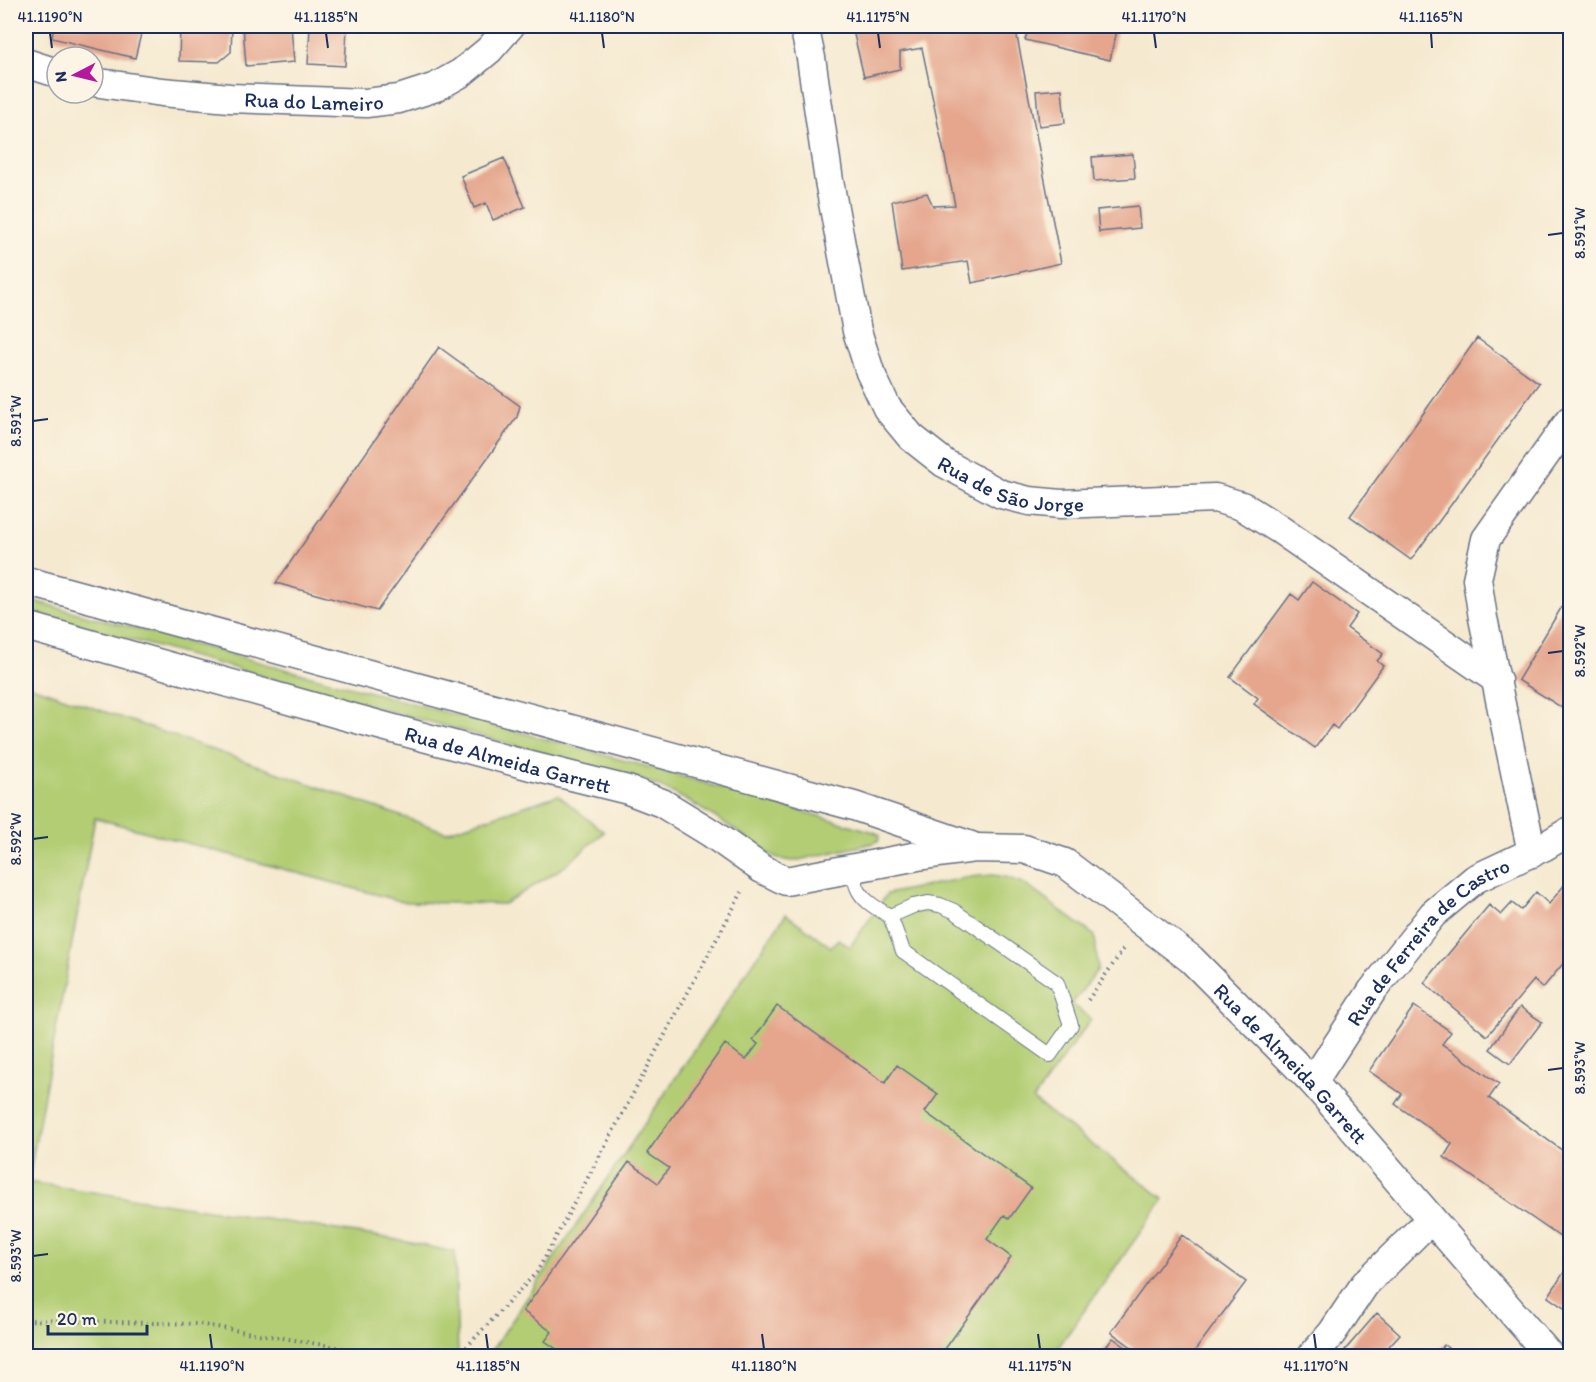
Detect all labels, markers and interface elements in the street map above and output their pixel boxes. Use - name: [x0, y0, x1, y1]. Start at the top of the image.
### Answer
- text: 41.1190°N: [17, 8, 83, 26]
- text: 41.1185°N: [294, 8, 358, 26]
- text: 41.1180°N: [569, 8, 635, 26]
- text: 41.1175°N: [846, 8, 910, 26]
- text: 41.1170°N: [1122, 8, 1186, 26]
- text: 41.1165°N: [1399, 8, 1463, 26]
- north arrow: [45, 45, 105, 105]
- text: N: [51, 70, 71, 83]
- street label: Rua do Lameiro: [244, 86, 385, 116]
- text: 8.591°W: [1571, 207, 1589, 259]
- text: 8.591°W: [7, 395, 25, 447]
- street label: Rua de São Jorge: [934, 450, 1084, 517]
- text: 8.592°W: [1571, 624, 1589, 677]
- street label: Rua de Almeida Garrett: [402, 720, 614, 798]
- text: 8.592°W: [7, 812, 25, 865]
- street label: Rua de Ferreira de Castro: [1341, 852, 1513, 1030]
- street label: Rua de Almeida Garrett: [1209, 977, 1373, 1149]
- text: 8.593°W: [1571, 1041, 1589, 1095]
- text: 8.593°W: [7, 1229, 25, 1283]
- scale bar: [48, 1298, 147, 1336]
- text: 20 m: [57, 1308, 97, 1330]
- text: 41.1190°N: [179, 1357, 245, 1375]
- text: 41.1185°N: [456, 1357, 520, 1375]
- text: 41.1180°N: [731, 1357, 797, 1375]
- text: 41.1175°N: [1008, 1357, 1072, 1375]
- text: 41.1170°N: [1284, 1357, 1348, 1375]

